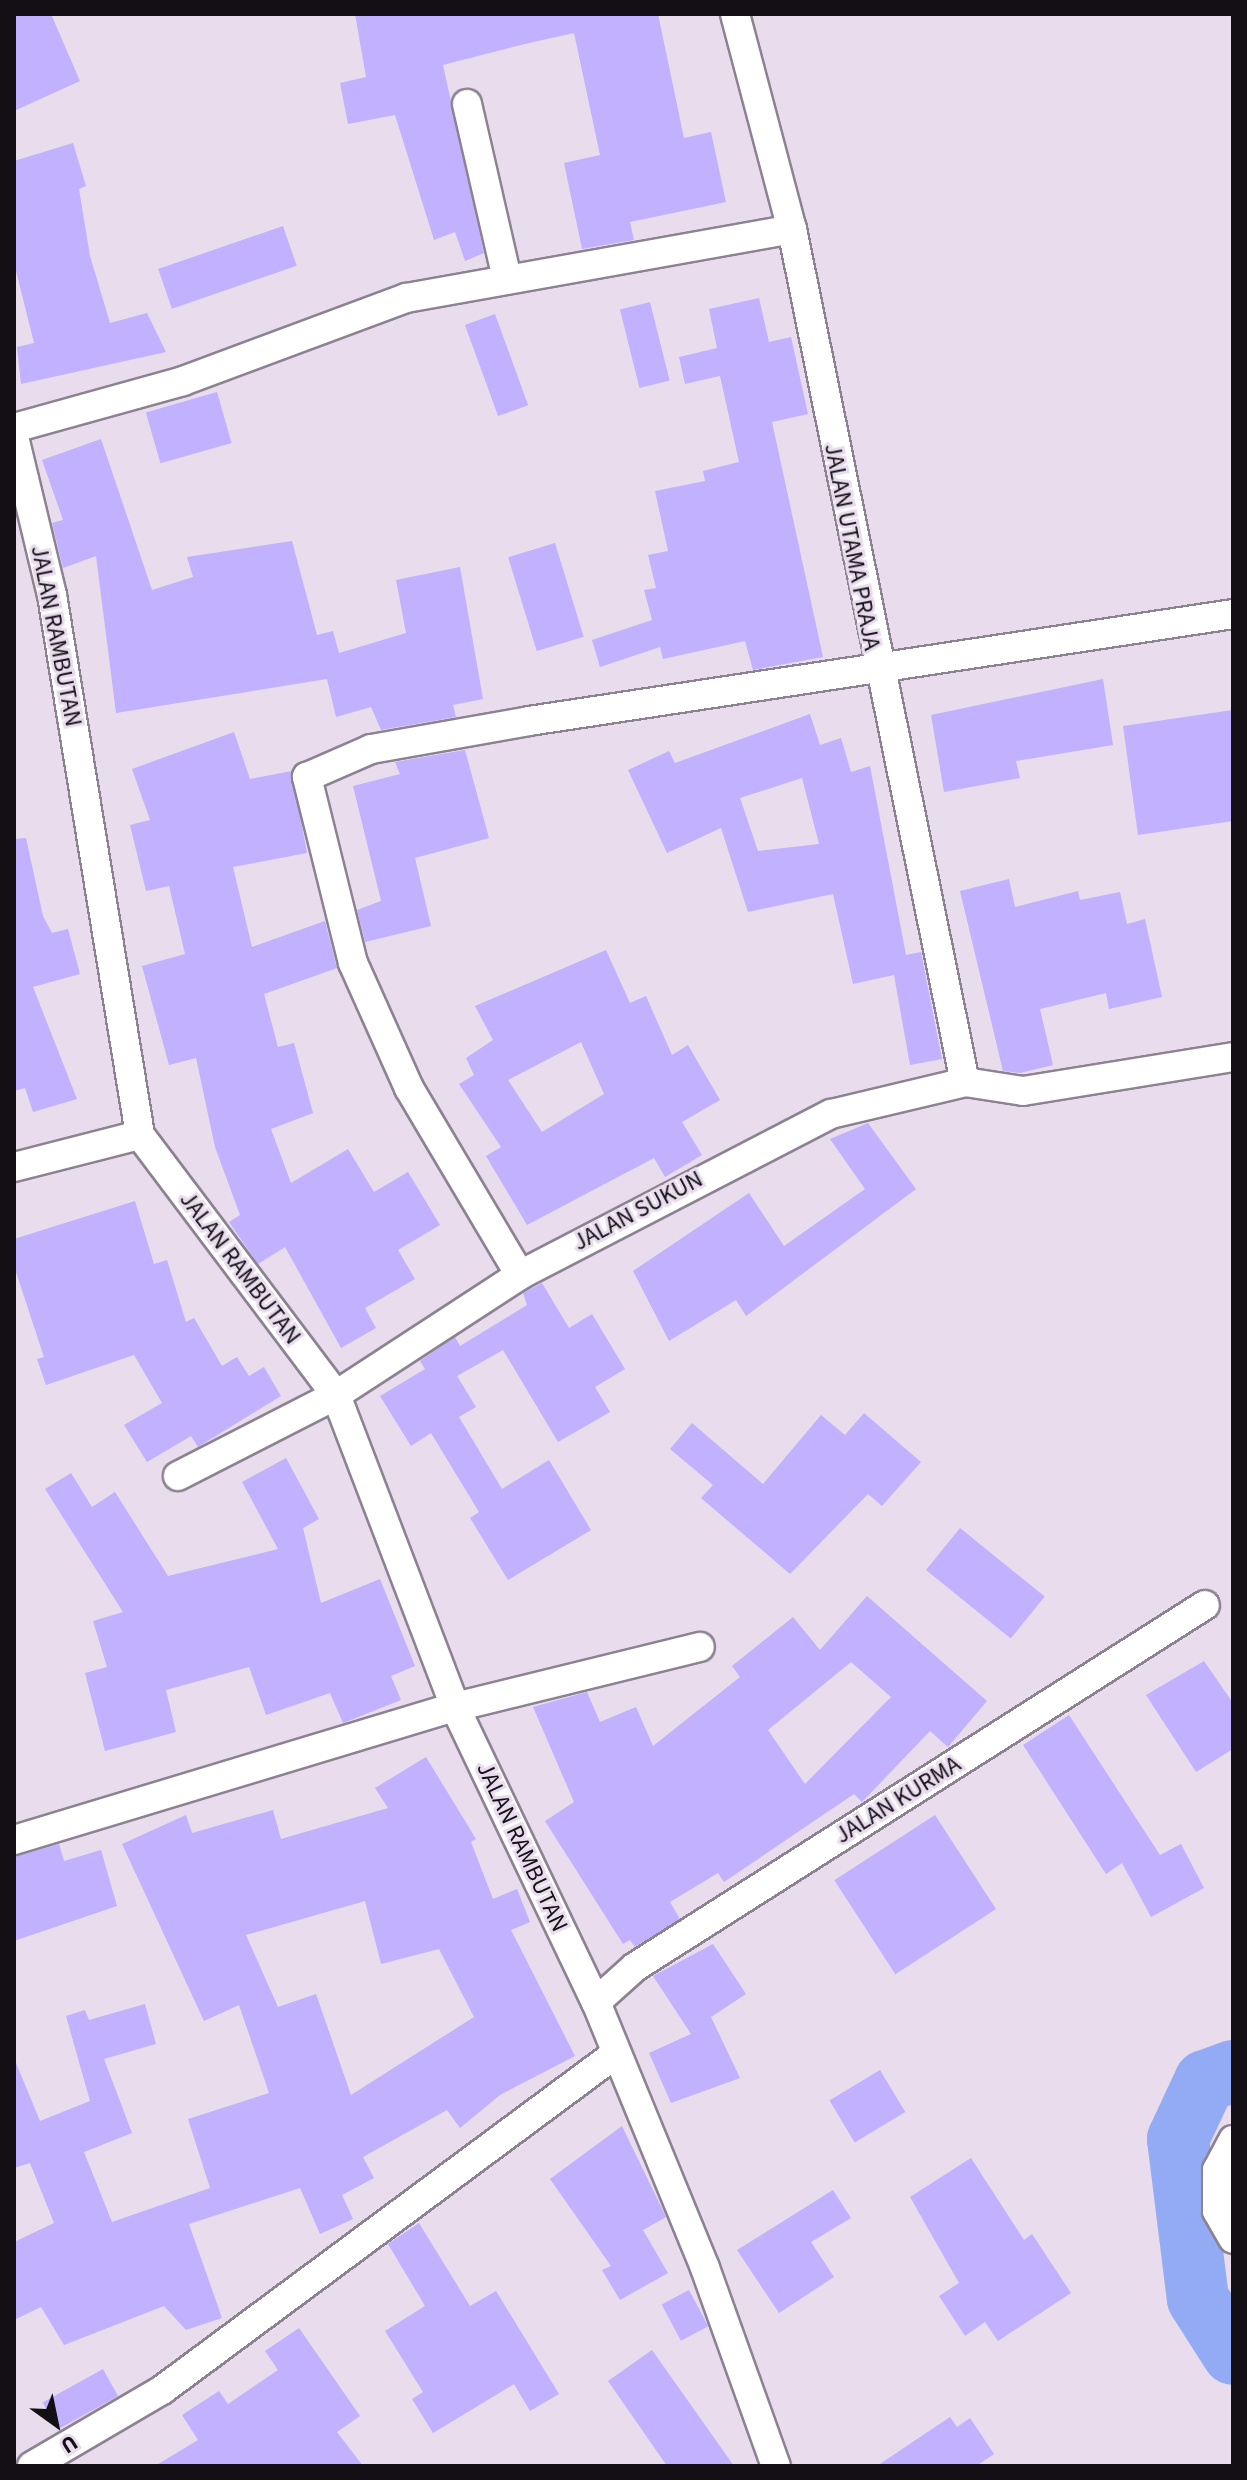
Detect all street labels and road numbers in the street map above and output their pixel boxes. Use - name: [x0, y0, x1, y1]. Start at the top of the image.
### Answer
- street label: JALAN UTAMA PRAJA: [818, 441, 886, 653]
- street label: JALAN RAMBUTAN: [24, 543, 88, 729]
- street label: JALAN SUKUN: [568, 1165, 708, 1257]
- street label: JALAN RAMBUTAN: [173, 1186, 307, 1350]
- street label: JALAN KURMA: [830, 1750, 966, 1850]
- street label: JALAN RAMBUTAN: [470, 1758, 574, 1936]

